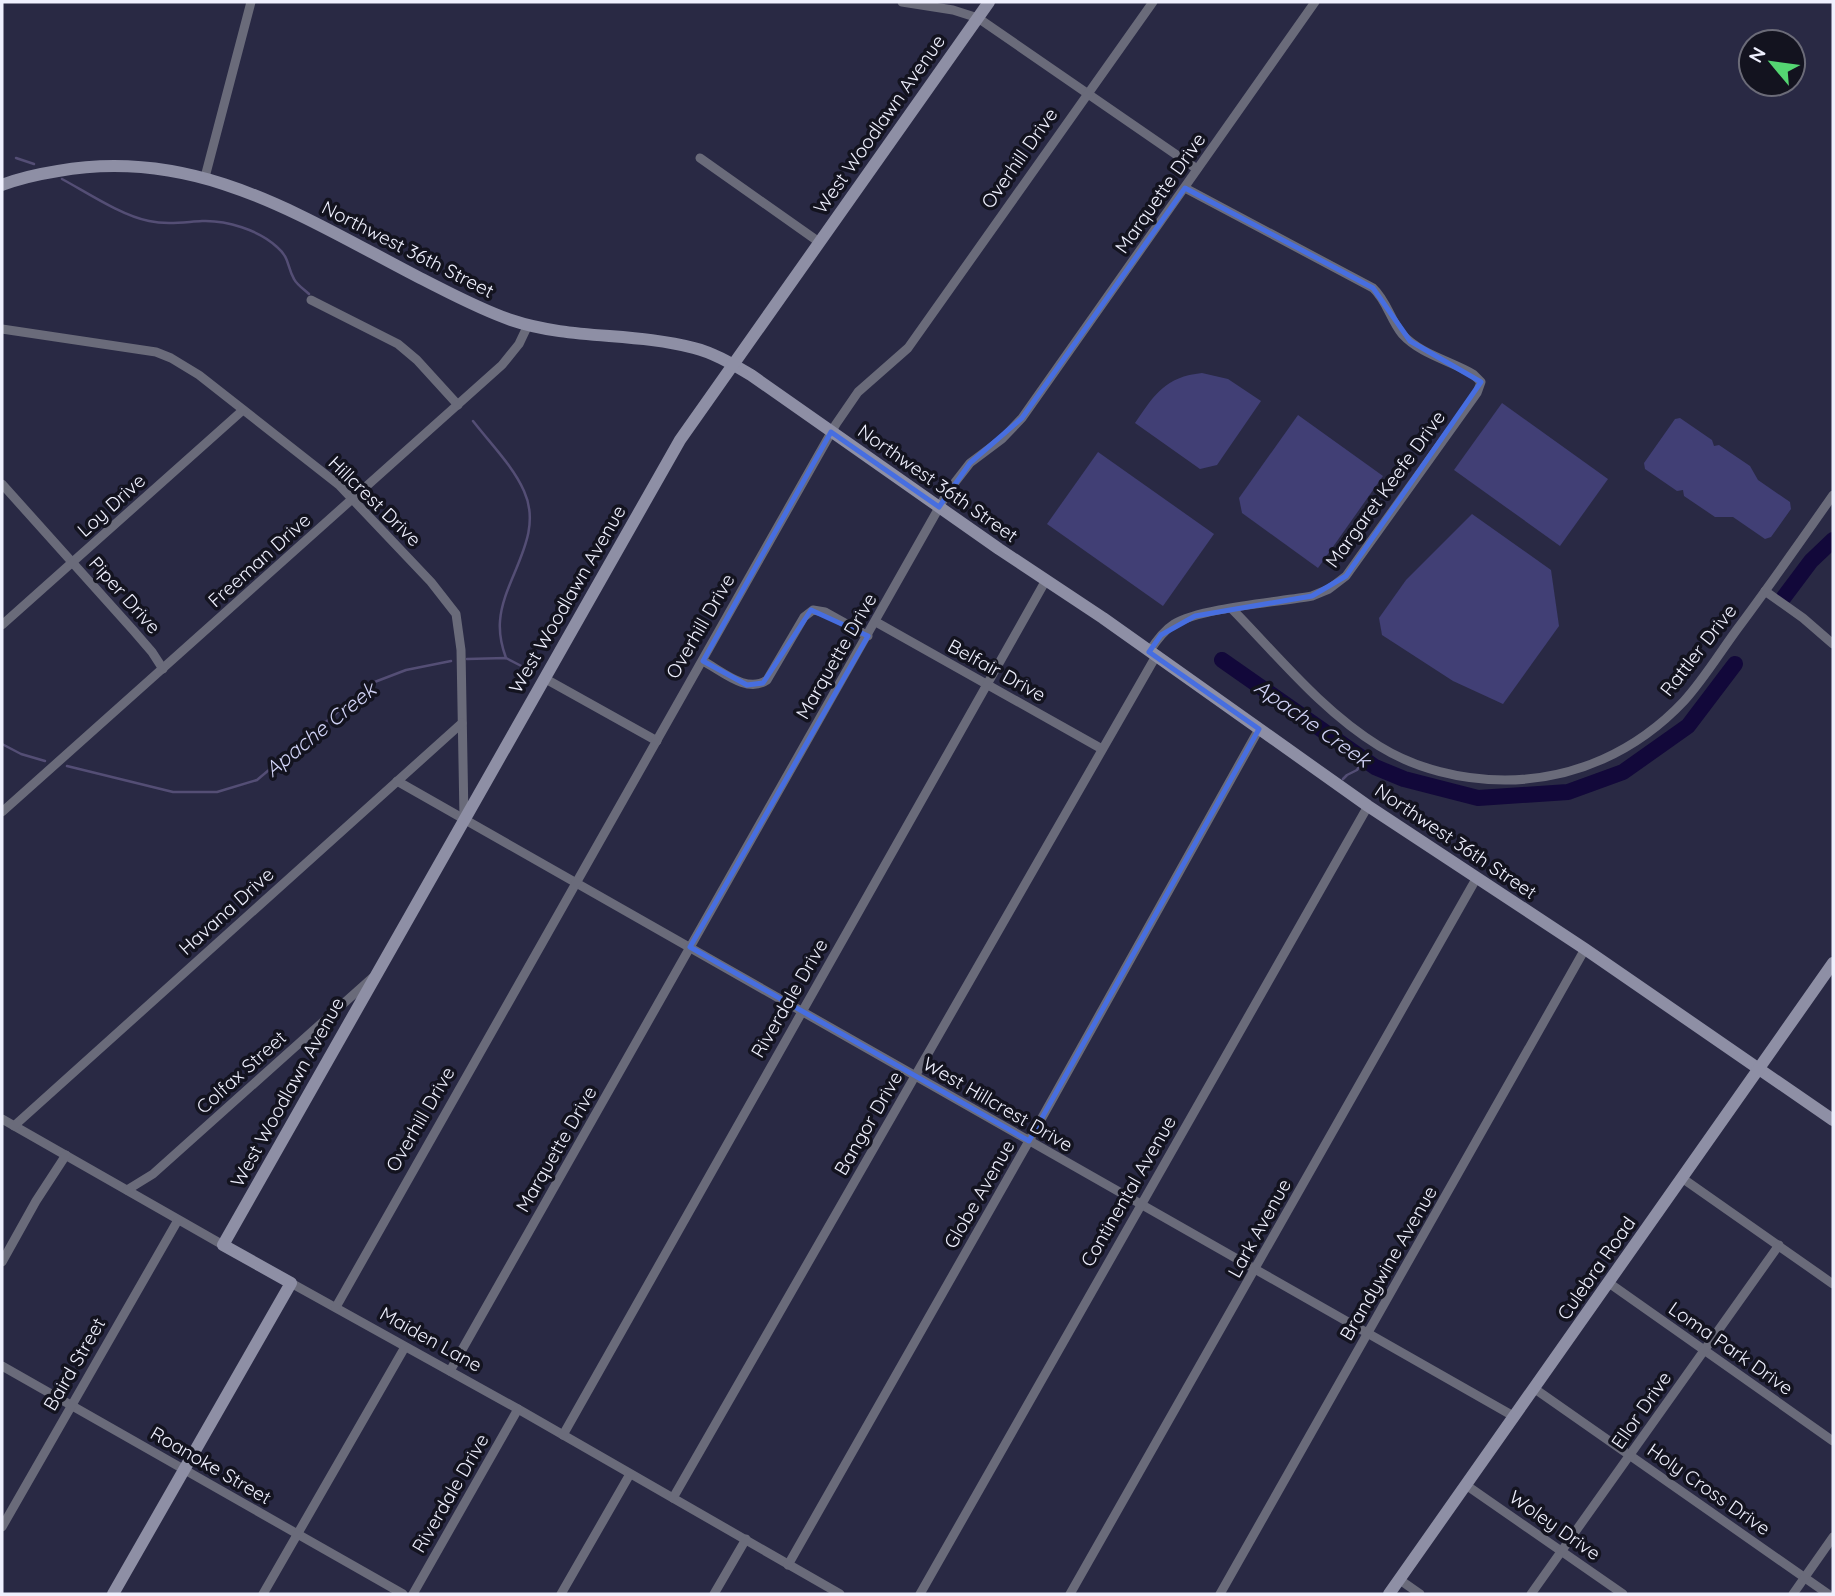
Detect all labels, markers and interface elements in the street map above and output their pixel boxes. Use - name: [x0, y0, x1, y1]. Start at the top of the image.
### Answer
- north arrow: [1737, 28, 1807, 98]
- street label: West Woodlawn Avenue: [808, 30, 950, 218]
- text: N: [1743, 43, 1771, 67]
- street label: Overhill Drive: [976, 103, 1062, 213]
- street label: Marquette Drive: [1110, 128, 1210, 258]
- street label: Northwest 36th Street: [318, 195, 498, 303]
- street label: Margaret Keefe Drive: [1320, 406, 1450, 572]
- street label: Northwest 36th Street: [853, 419, 1023, 547]
- street label: Hillcrest Drive: [323, 451, 427, 551]
- street label: Loy Drive: [72, 468, 150, 542]
- street label: West Woodlawn Avenue: [503, 501, 631, 697]
- street label: Freeman Drive: [203, 508, 315, 612]
- street label: Piper Drive: [84, 551, 166, 639]
- street label: Overhill Drive: [660, 569, 740, 683]
- street label: Marquette Drive: [790, 589, 882, 723]
- street label: Rattler Drive: [1655, 599, 1741, 701]
- street label: Belfair Drive: [944, 633, 1050, 707]
- water label: Apache Creek: [1250, 673, 1377, 774]
- water label: Apache Creek: [259, 675, 382, 782]
- street label: Northwest 36th Street: [1371, 778, 1541, 904]
- street label: Havana Drive: [173, 862, 279, 960]
- street label: Riverdale Drive: [745, 934, 833, 1062]
- street label: West Woodlawn Avenue: [225, 993, 349, 1191]
- street label: Colfax Street: [191, 1025, 291, 1119]
- street label: West Hillcrest Drive: [919, 1051, 1077, 1157]
- street label: Overhill Drive: [380, 1062, 460, 1176]
- street label: Bangor Drive: [829, 1067, 907, 1179]
- street label: Marquette Drive: [510, 1082, 602, 1216]
- street label: Continental Avenue: [1075, 1111, 1181, 1271]
- street label: Globe Avenue: [938, 1135, 1020, 1253]
- street label: Lark Avenue: [1222, 1174, 1296, 1282]
- street label: Brandywine Avenue: [1334, 1181, 1442, 1345]
- street label: Culebra Road: [1552, 1212, 1640, 1324]
- street label: Loma Park Drive: [1664, 1296, 1798, 1400]
- street label: Maiden Lane: [376, 1301, 486, 1377]
- street label: Baird Street: [38, 1313, 110, 1415]
- street label: Ellor Drive: [1606, 1367, 1676, 1453]
- street label: Roanoke Street: [146, 1421, 276, 1509]
- street label: Riverdale Drive: [406, 1429, 494, 1557]
- street label: Holy Cross Drive: [1643, 1438, 1775, 1540]
- street label: Woley Drive: [1505, 1485, 1605, 1565]

